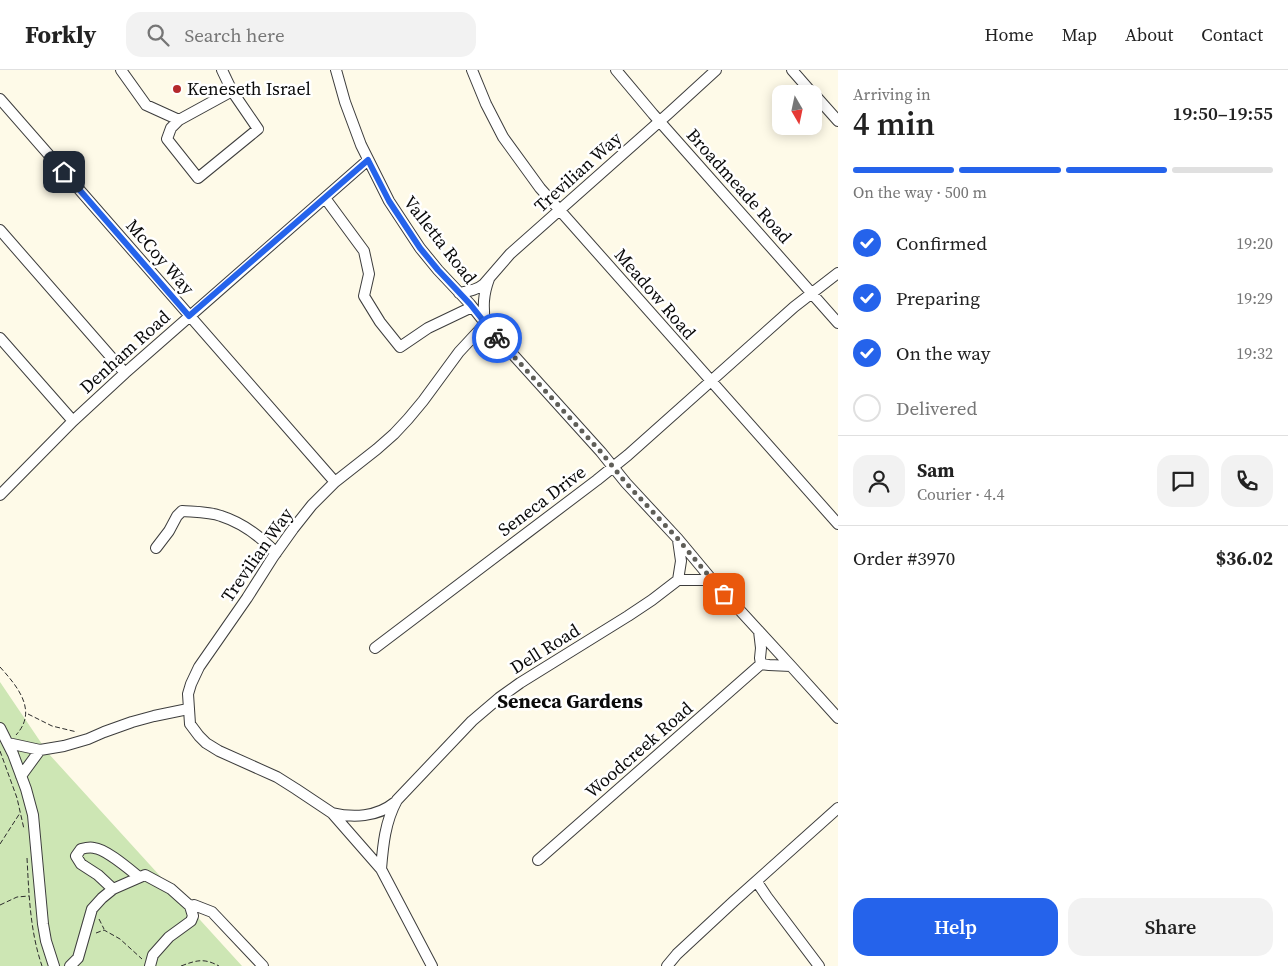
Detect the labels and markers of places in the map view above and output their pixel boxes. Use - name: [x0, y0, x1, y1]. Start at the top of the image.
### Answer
- place label: Keneseth Israel: [187, 76, 311, 101]
- marker: Keneseth Israel: [171, 83, 183, 95]
- pin: [43, 151, 85, 193]
- pin: [703, 573, 745, 615]

